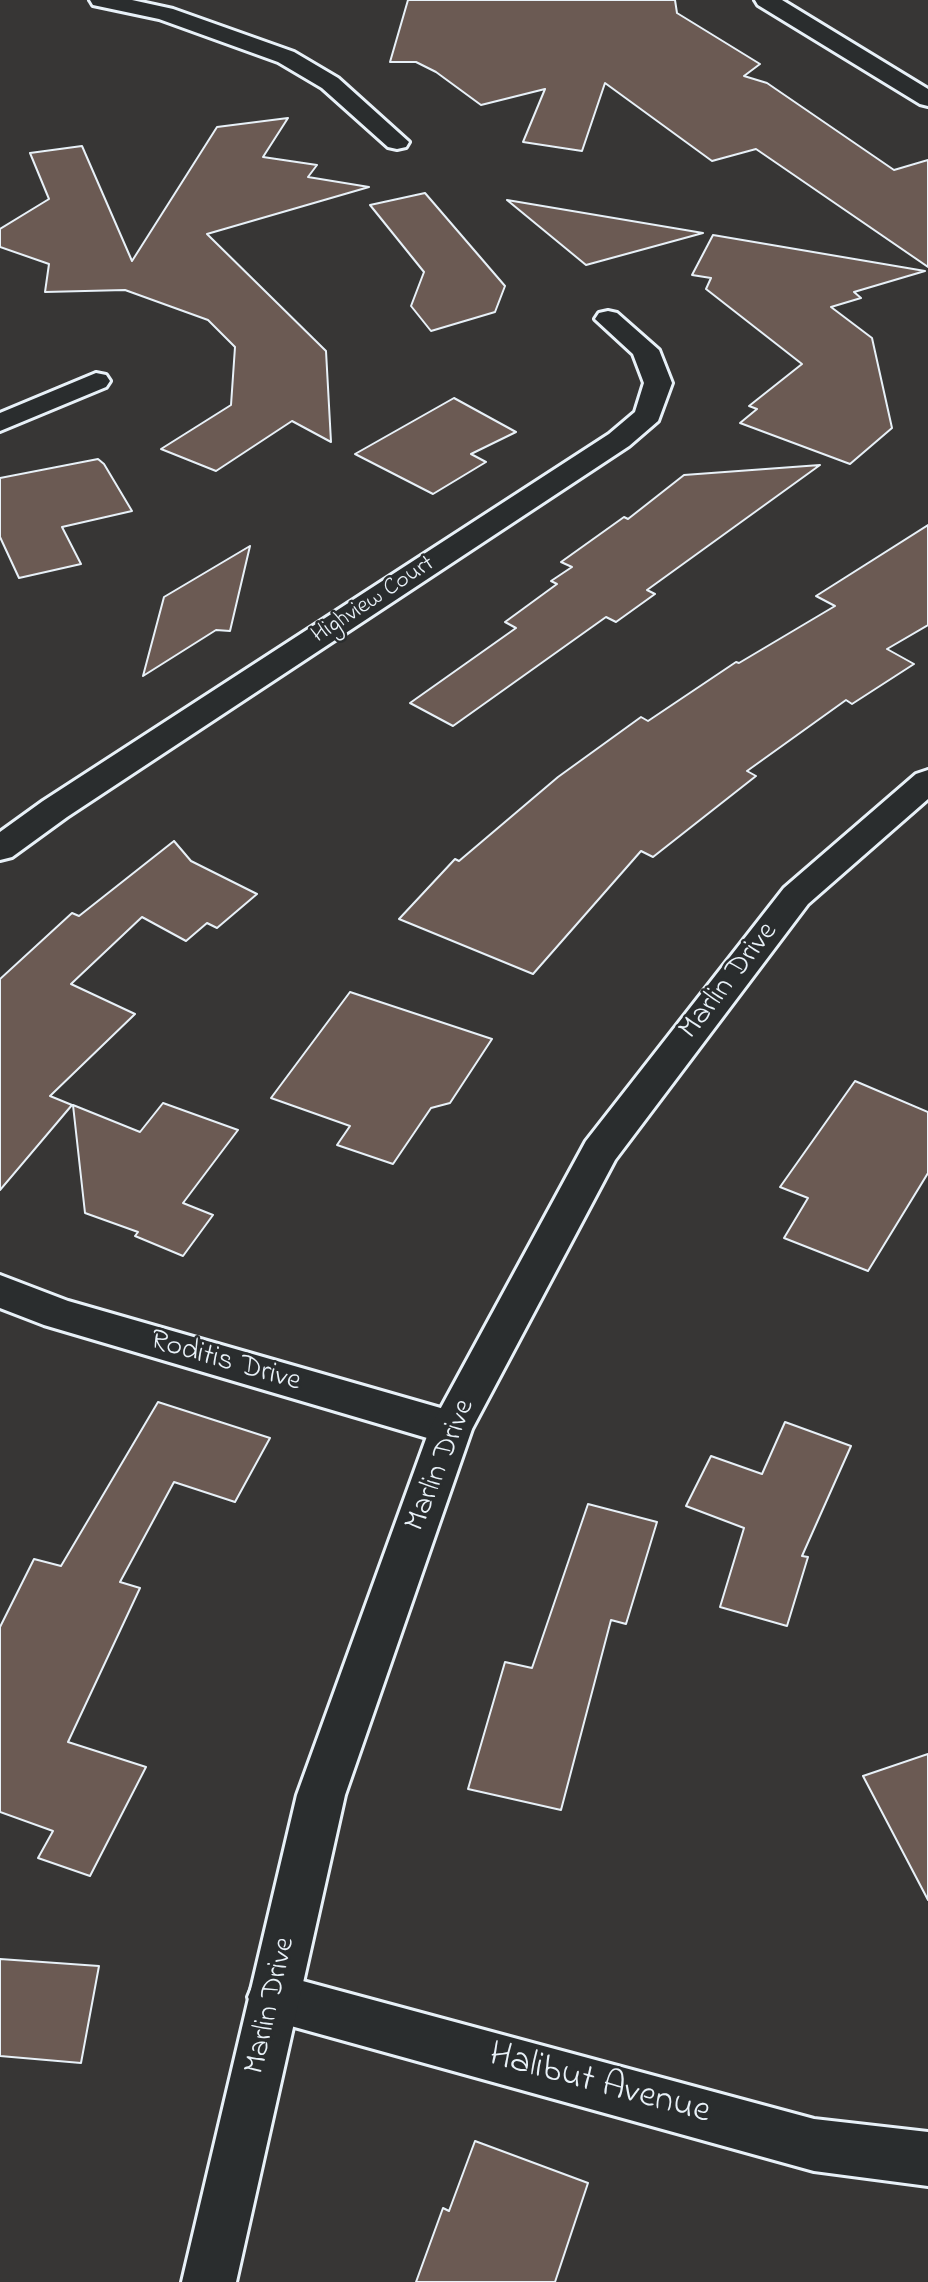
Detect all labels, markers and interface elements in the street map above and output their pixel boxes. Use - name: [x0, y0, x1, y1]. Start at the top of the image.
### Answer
- street label: Highview Court: [307, 551, 441, 651]
- street label: Marlin Drive: [673, 916, 787, 1048]
- street label: Roditis Drive: [145, 1324, 305, 1402]
- street label: Marlin Drive: [399, 1395, 485, 1537]
- street label: Marlin Drive: [239, 1934, 305, 2078]
- street label: Halibut Avenue: [483, 2035, 715, 2137]

